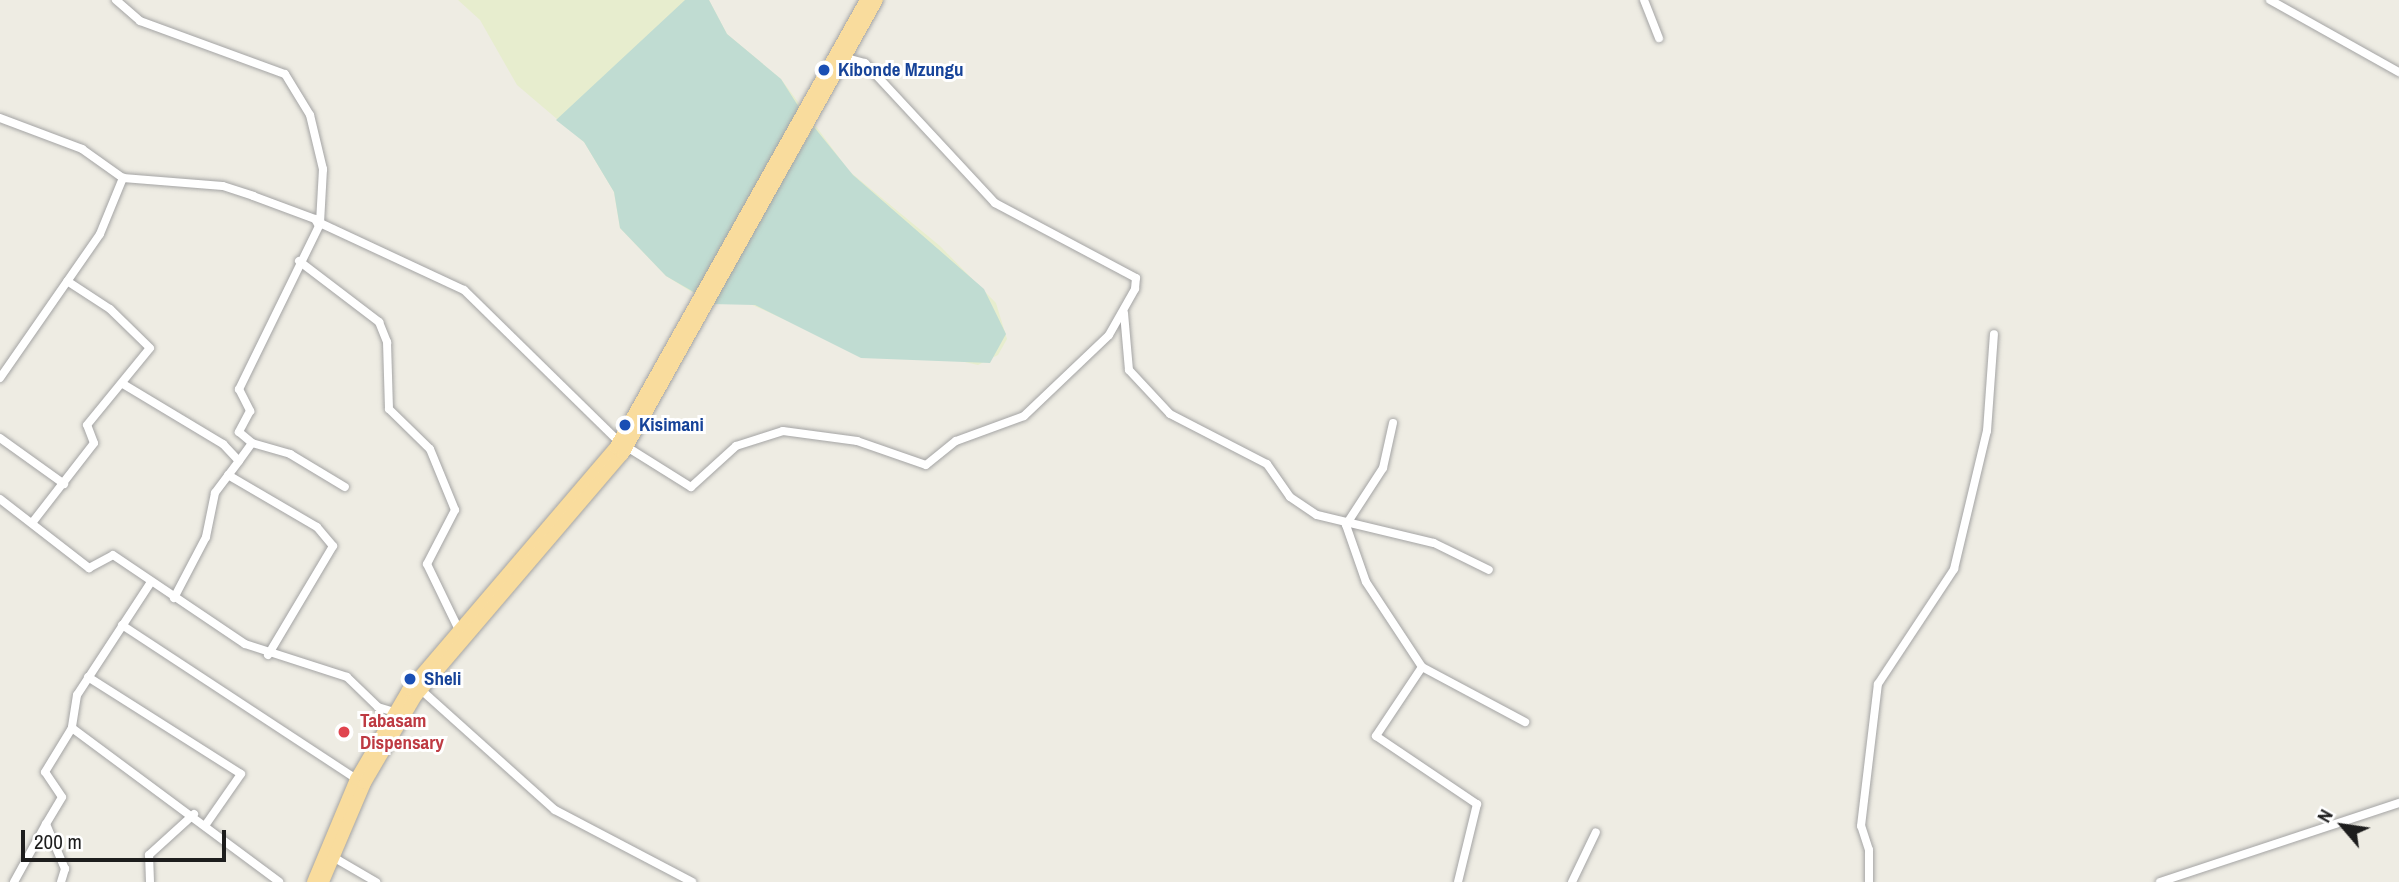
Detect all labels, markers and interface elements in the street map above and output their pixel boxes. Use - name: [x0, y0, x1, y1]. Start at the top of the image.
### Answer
- place label: Kibonde Mzungu: [838, 59, 963, 81]
- marker: Kibonde Mzungu: [816, 62, 832, 78]
- place label: Kisimani: [639, 414, 704, 436]
- marker: Kisimani: [617, 417, 633, 433]
- place label: Sheli: [424, 668, 461, 690]
- marker: Sheli: [402, 671, 418, 687]
- place label: Tabasam Dispensary: [360, 710, 444, 754]
- marker: Tabasam Dispensary: [334, 722, 354, 742]
- north arrow: [2308, 791, 2378, 861]
- text: N: [2311, 805, 2339, 827]
- scale bar: [24, 816, 229, 860]
- text: 200 m: [34, 827, 82, 856]

